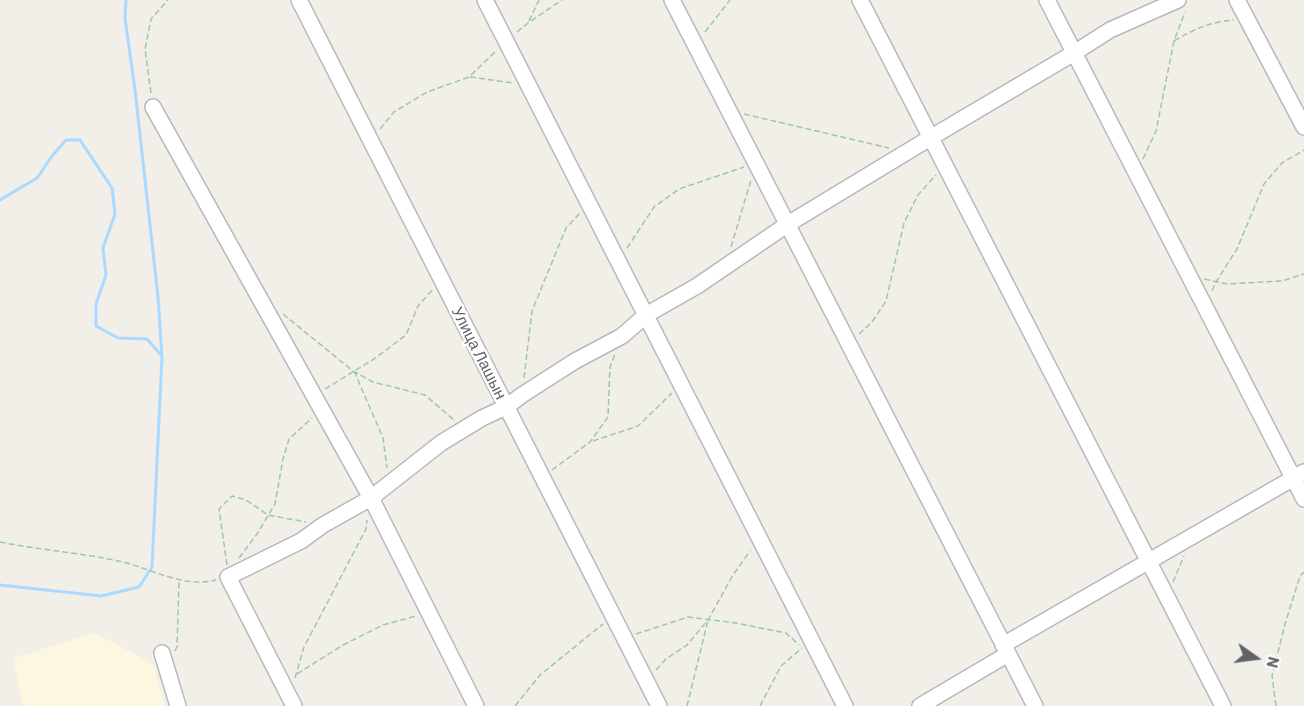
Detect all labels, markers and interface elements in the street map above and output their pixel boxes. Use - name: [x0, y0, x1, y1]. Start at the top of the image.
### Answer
- street label: Улица Лашын: [447, 304, 511, 402]
- north arrow: [1226, 628, 1286, 688]
- text: N: [1263, 655, 1284, 670]

